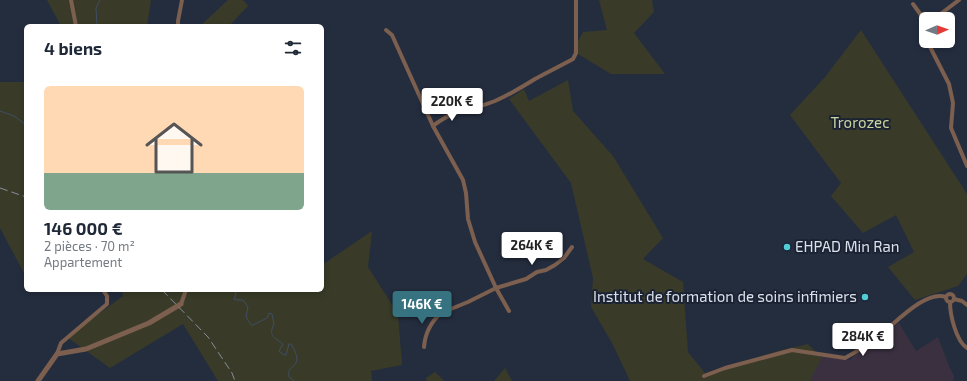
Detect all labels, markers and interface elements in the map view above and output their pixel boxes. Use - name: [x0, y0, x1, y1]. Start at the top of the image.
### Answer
- north arrow: [919, 12, 955, 48]
- map controls: [919, 12, 955, 48]
- icon: filters: [282, 37, 304, 59]
- text: 4 biens: [44, 38, 102, 58]
- pin: 220K €: [419, 88, 485, 122]
- text: 220K €: [431, 93, 473, 109]
- icon: home: [138, 112, 210, 184]
- park label: Trorozec: [830, 113, 890, 131]
- text: 146 000 €: [44, 218, 123, 238]
- pin: 264K €: [499, 232, 565, 266]
- text: 264K €: [511, 237, 553, 253]
- place label: EHPAD Min Ran: [795, 237, 900, 255]
- text: 2 pièces · 70 m²: [44, 238, 135, 254]
- marker: EHPAD Min Ran: [782, 242, 792, 252]
- text: Appartement: [44, 254, 122, 270]
- place label: Institut de formation de soins infimiers: [593, 287, 857, 305]
- pin: 146K €: [389, 291, 455, 325]
- marker: Institut de formation de soins infimiers: [860, 292, 870, 302]
- text: 146K €: [402, 296, 442, 312]
- pin: 284K €: [830, 323, 896, 357]
- text: 284K €: [841, 328, 885, 344]

